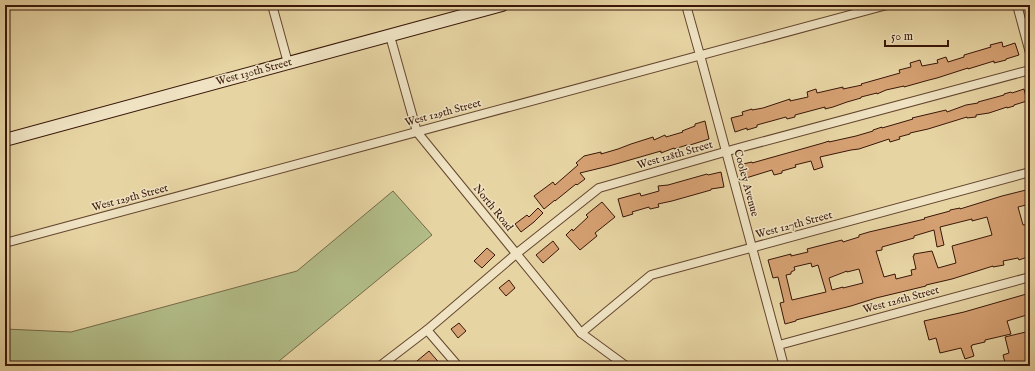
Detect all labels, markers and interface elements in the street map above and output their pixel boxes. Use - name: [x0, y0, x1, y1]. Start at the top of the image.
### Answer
- scale bar: [885, 22, 948, 48]
- text: 50 m: [891, 29, 913, 44]
- street label: West 130th Street: [215, 55, 294, 89]
- street label: West 129th Street: [403, 96, 483, 130]
- street label: West 128th Street: [636, 137, 715, 172]
- street label: Cooley Avenue: [730, 148, 762, 218]
- street label: West 129th Street: [90, 181, 170, 215]
- street label: North Road: [470, 182, 516, 234]
- street label: West 127th Street: [754, 208, 834, 242]
- street label: West 126th Street: [861, 283, 941, 317]

